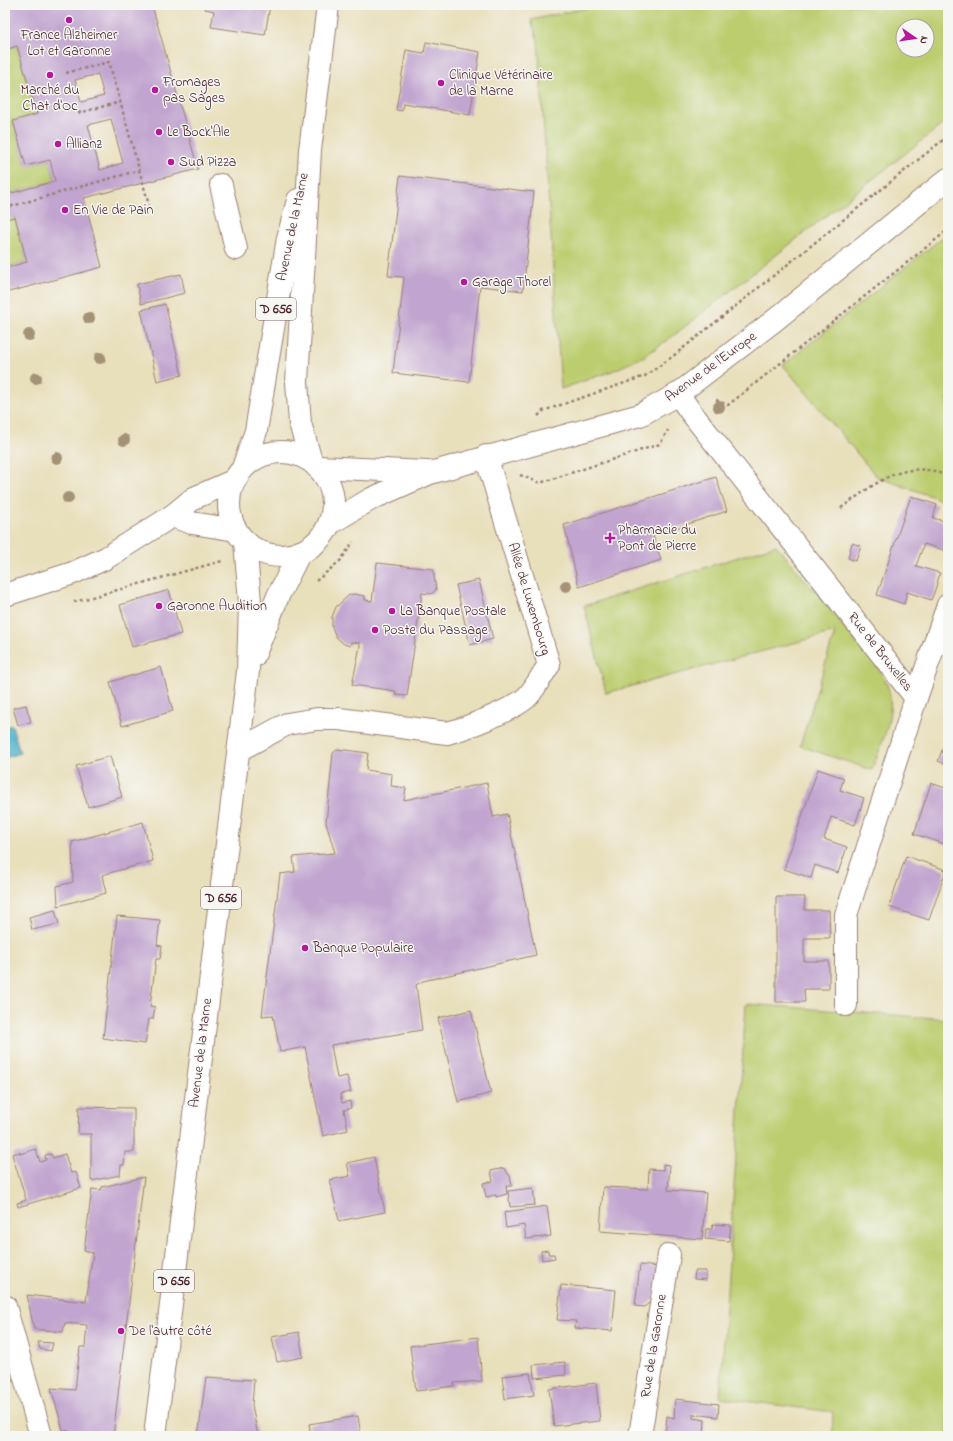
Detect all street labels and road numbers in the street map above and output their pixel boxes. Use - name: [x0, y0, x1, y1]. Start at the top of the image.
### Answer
- street label: Avenue de la Marne: [271, 170, 315, 283]
- road number: D 656: [256, 298, 296, 320]
- street label: Avenue de l'Europe: [661, 326, 762, 407]
- street label: Allée de Luxembourg: [501, 540, 556, 658]
- street label: Rue de Bruxelles: [842, 608, 918, 696]
- road number: D 656: [201, 887, 241, 909]
- street label: Avenue de la Marne: [184, 996, 218, 1109]
- road number: D 656: [154, 1270, 194, 1292]
- street label: Rue de la Garonne: [635, 1292, 673, 1399]

